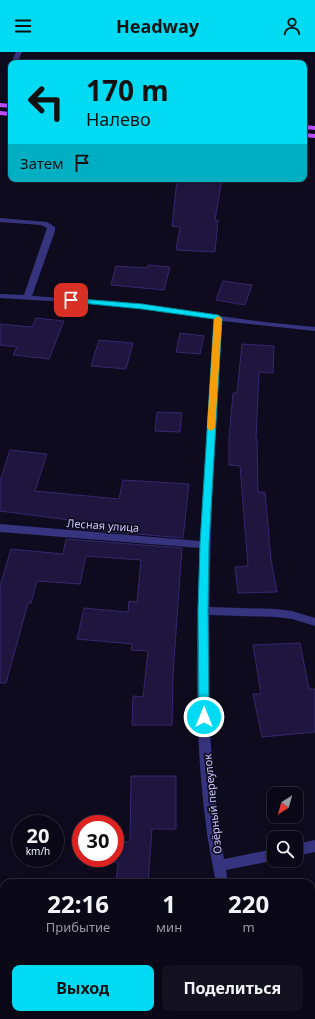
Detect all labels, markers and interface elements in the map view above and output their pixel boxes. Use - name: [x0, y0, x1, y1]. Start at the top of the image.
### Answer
- text: Headway: [116, 14, 199, 38]
- icon: menu: [12, 15, 34, 37]
- icon: person: [281, 15, 303, 37]
- text: 170 m: [86, 71, 169, 109]
- icon: left: [20, 76, 72, 128]
- text: Налево: [86, 107, 151, 131]
- icon: arrive: [71, 152, 93, 174]
- text: Затем: [20, 153, 63, 173]
- pin: [54, 283, 88, 317]
- icon: arrive: [60, 289, 82, 311]
- street label: Лесная улица: [66, 515, 140, 535]
- position arrow: [183, 696, 225, 738]
- street label: Озёрный переулок: [199, 753, 225, 855]
- north arrow: [267, 787, 303, 823]
- map controls: [267, 787, 303, 867]
- speed limit sign: 30: [72, 815, 124, 867]
- text: 20: [27, 822, 49, 849]
- button: search: [267, 831, 303, 867]
- text: km/h: [26, 844, 50, 858]
- text: 22:16: [47, 887, 109, 920]
- text: 1: [162, 887, 176, 920]
- text: 220: [228, 887, 269, 920]
- text: Прибытие: [46, 918, 110, 936]
- text: мин: [156, 918, 182, 936]
- text: m: [242, 918, 255, 936]
- button: Выход: [12, 965, 154, 1011]
- button: Поделиться: [162, 965, 303, 1011]

